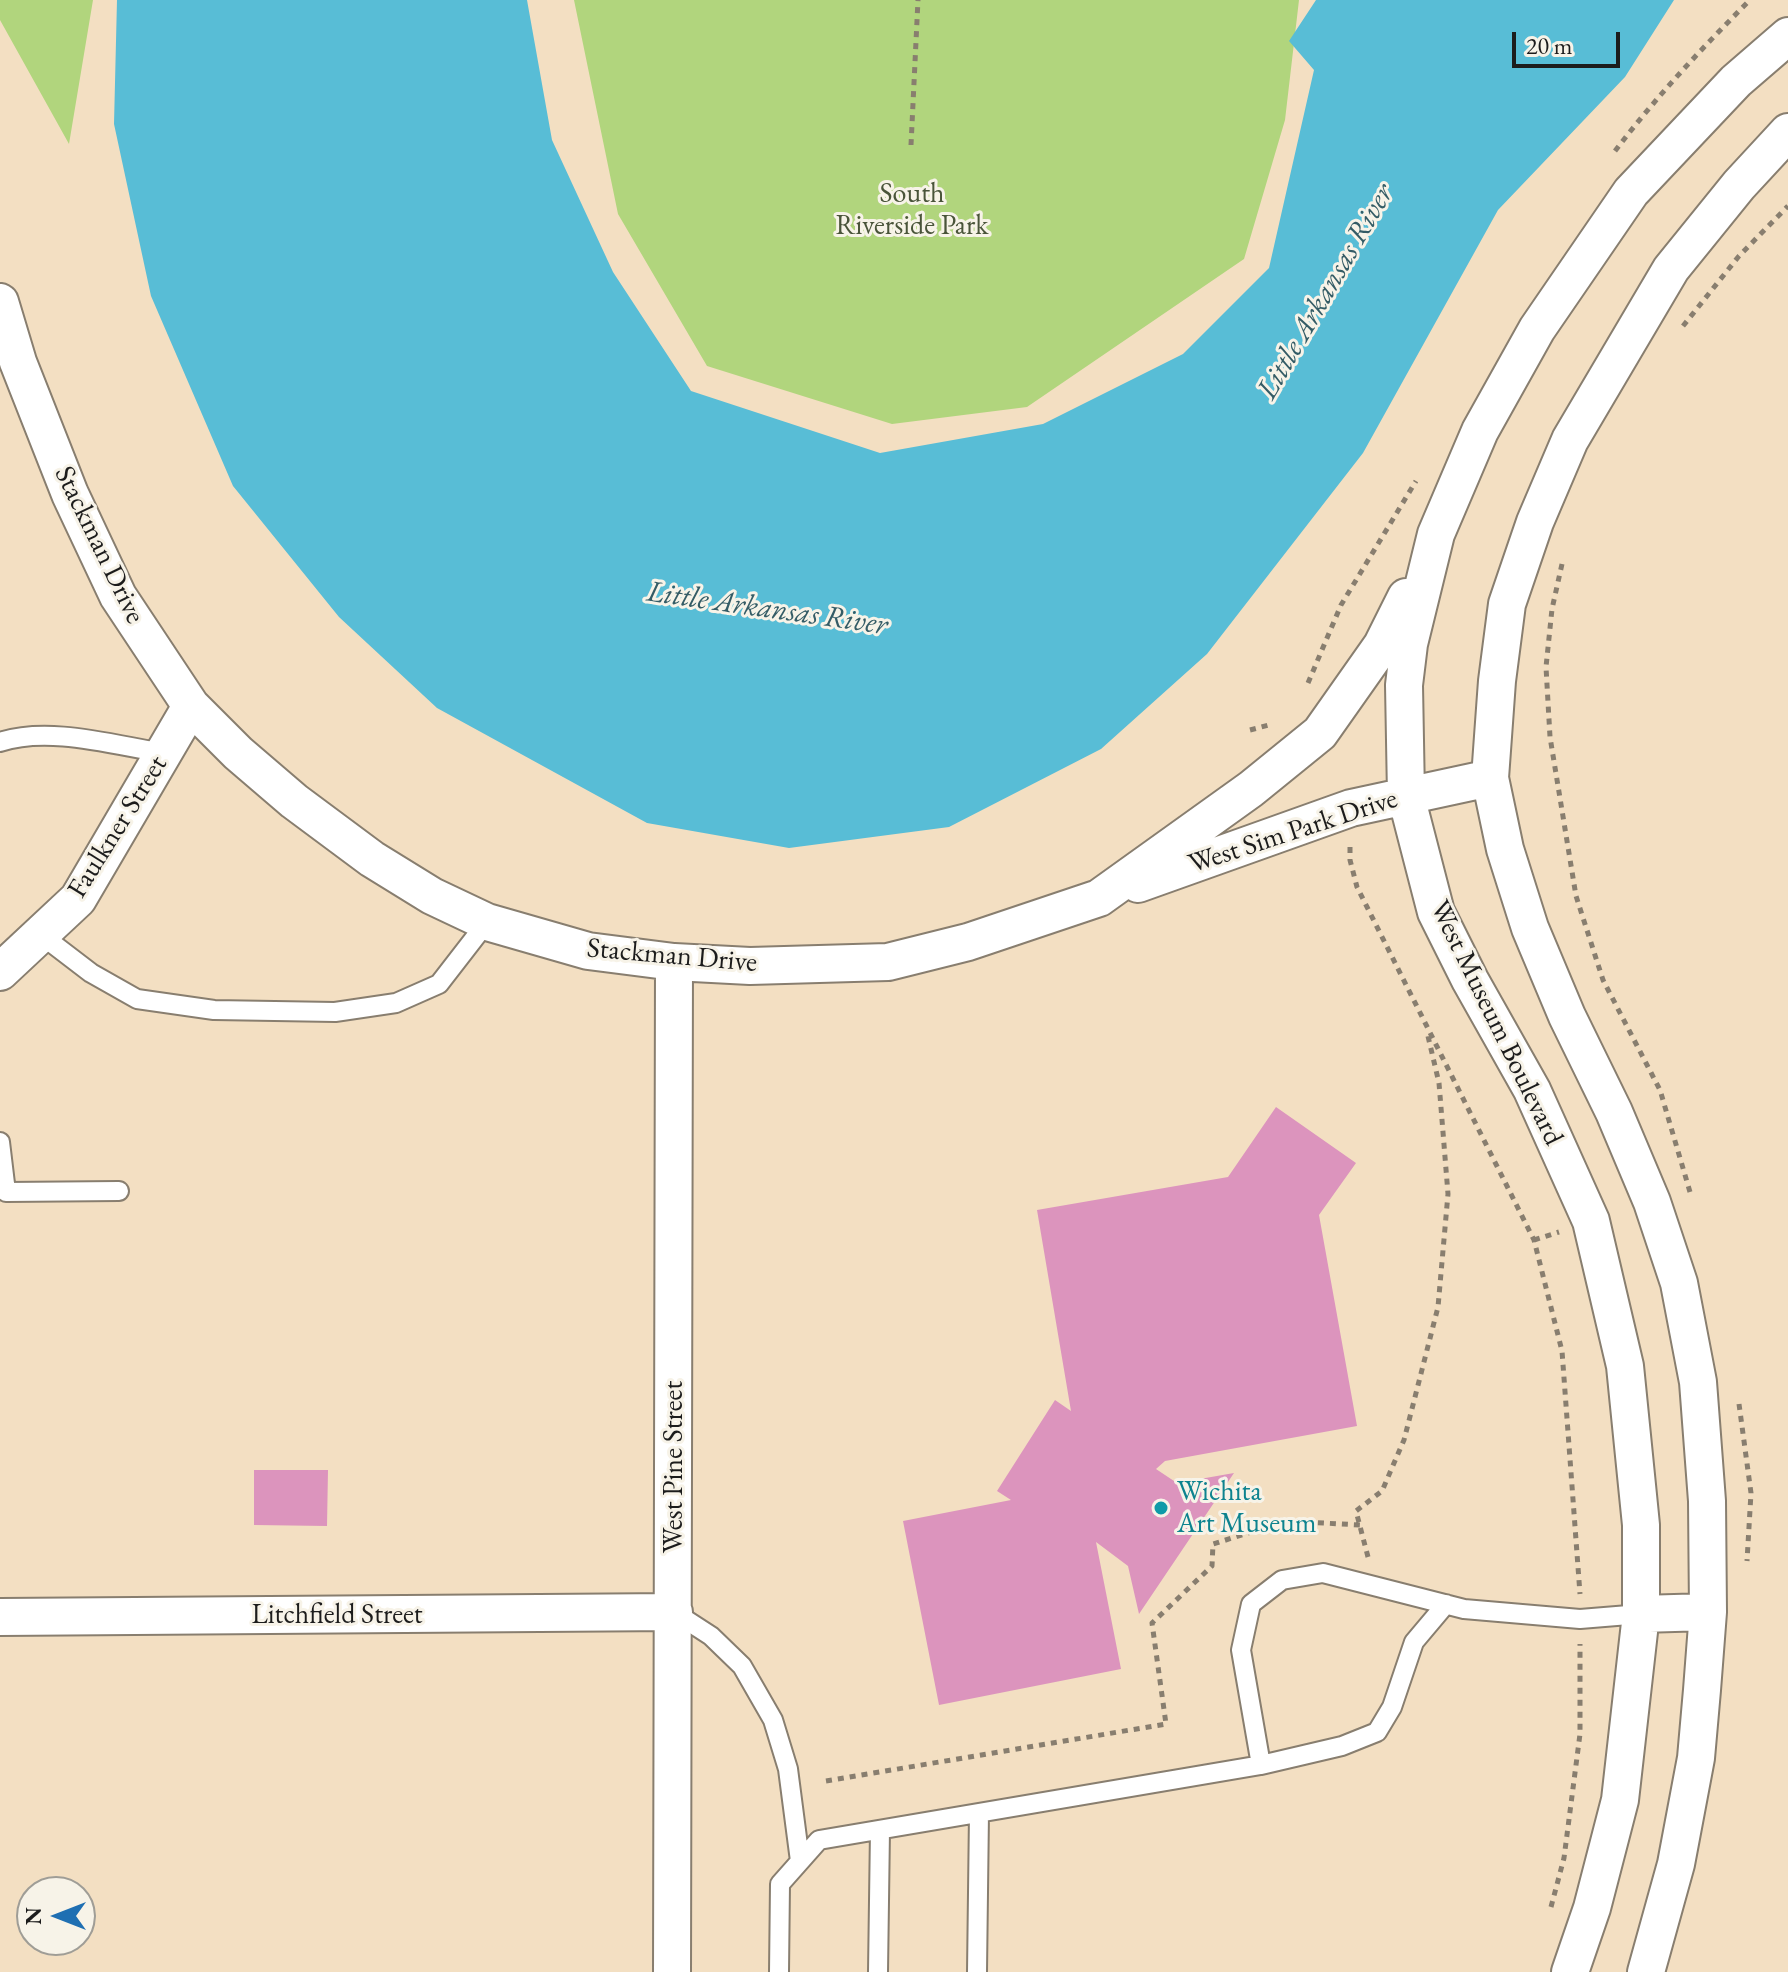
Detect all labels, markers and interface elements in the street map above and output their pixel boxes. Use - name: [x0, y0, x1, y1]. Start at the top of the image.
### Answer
- scale bar: [1516, 16, 1624, 66]
- text: 20 m: [1526, 30, 1573, 61]
- park label: South Riverside Park: [836, 177, 988, 243]
- water label: Little Arkansas River: [1250, 178, 1402, 406]
- street label: Stackman Drive: [46, 461, 152, 629]
- water label: Little Arkansas River: [644, 574, 890, 644]
- street label: Faulkner Street: [61, 750, 175, 904]
- street label: West Sim Park Drive: [1184, 782, 1402, 882]
- street label: West Museum Boulevard: [1422, 895, 1570, 1151]
- street label: Stackman Drive: [586, 932, 758, 980]
- street label: West Pine Street: [657, 1381, 691, 1553]
- place label: Wichita Art Museum: [1177, 1475, 1317, 1541]
- marker: Wichita Art Museum: [1152, 1499, 1170, 1517]
- street label: Litchfield Street: [251, 1598, 423, 1632]
- north arrow: [16, 1876, 96, 1956]
- text: N: [19, 1907, 48, 1925]

